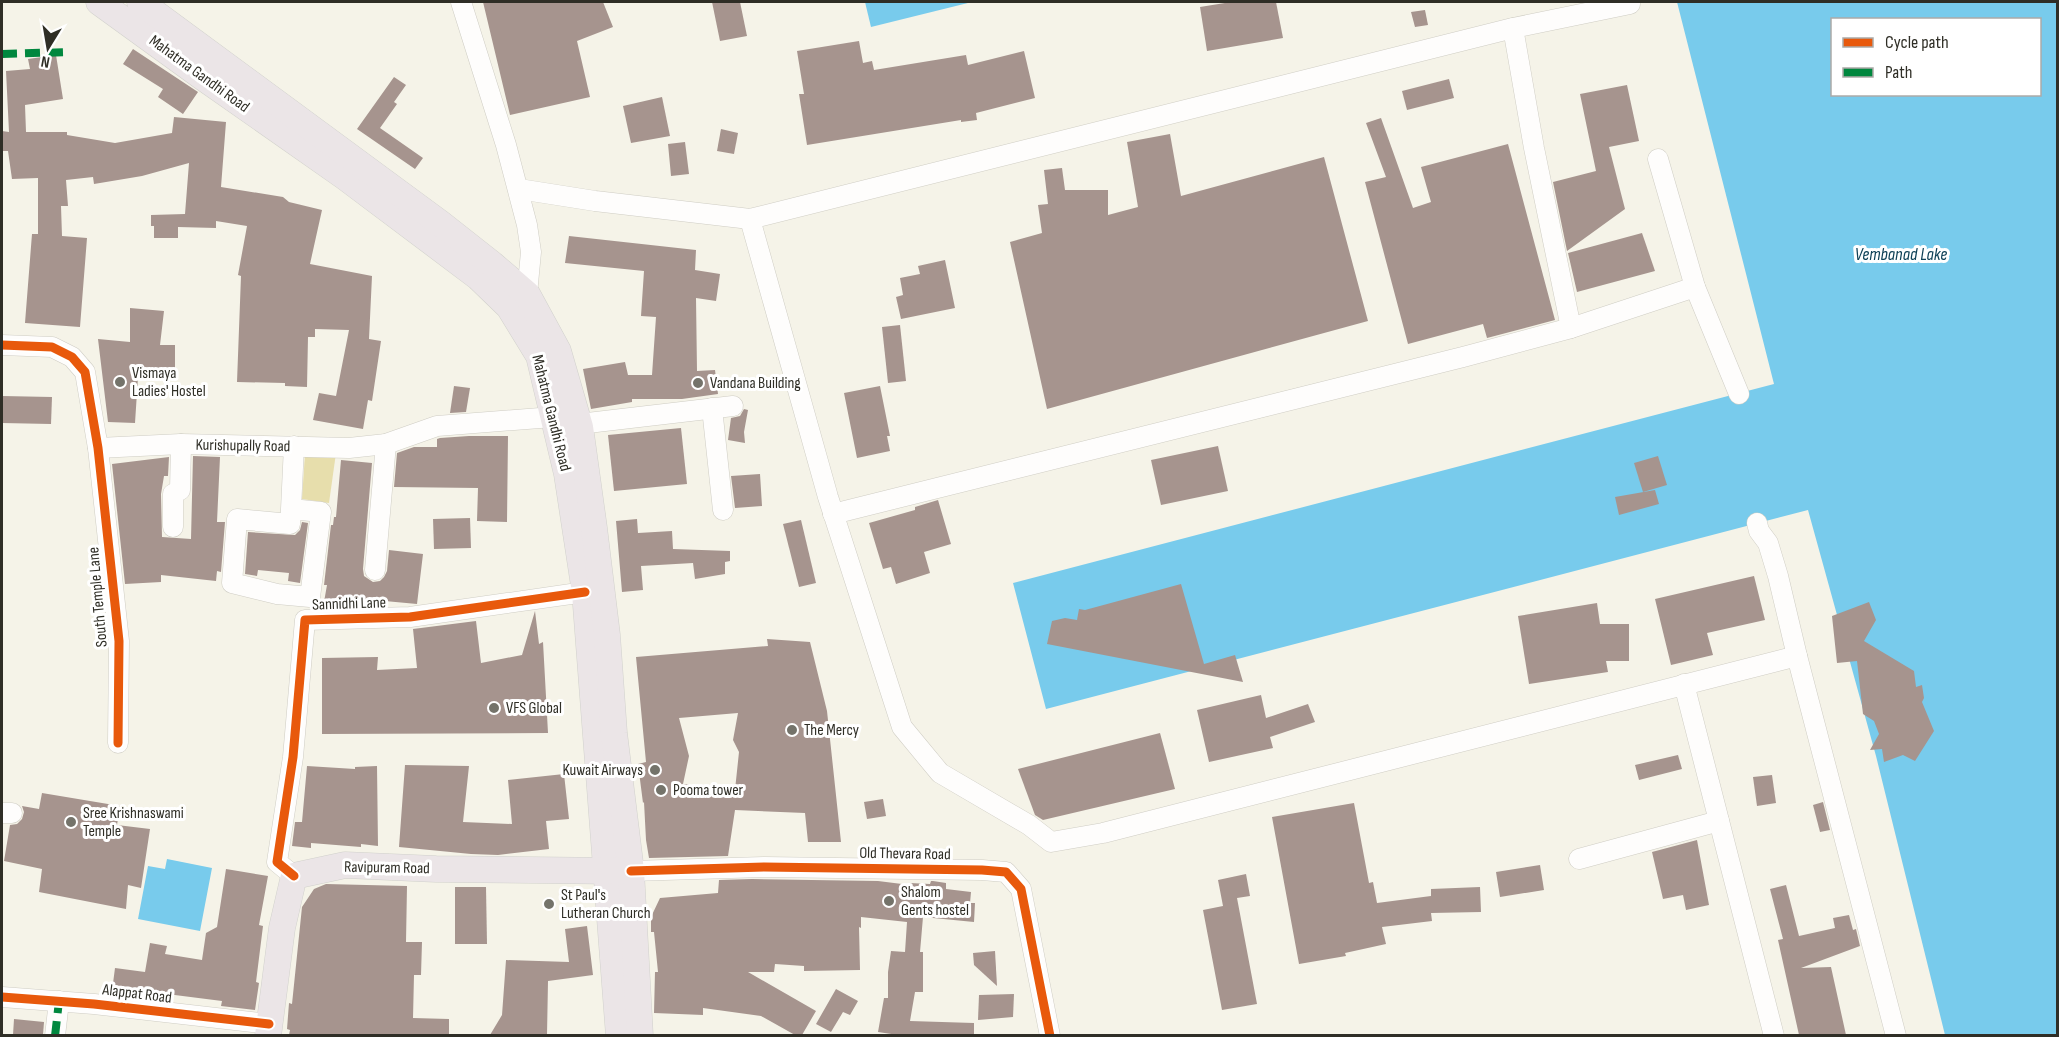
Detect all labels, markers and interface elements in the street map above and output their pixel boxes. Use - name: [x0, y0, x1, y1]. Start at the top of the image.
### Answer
- north arrow: [18, 18, 78, 78]
- legend: [1831, 18, 2041, 96]
- street label: Mahatma Gandhi Road: [145, 31, 253, 117]
- text: Cycle path: [1885, 32, 1949, 53]
- text: N: [39, 51, 51, 71]
- text: Path: [1885, 62, 1913, 83]
- water label: Vembanad Lake: [1855, 244, 1947, 265]
- street label: Mahatma Gandhi Road: [527, 353, 575, 473]
- place label: Vismaya Ladies' Hostel: [132, 364, 206, 401]
- place label: Vandana Building: [710, 374, 801, 393]
- marker: Vismaya Ladies' Hostel: [113, 375, 127, 389]
- marker: Vandana Building: [691, 376, 705, 390]
- street label: Kurishupally Road: [195, 436, 291, 456]
- street label: South Temple Lane: [84, 546, 112, 648]
- street label: Sannidhi Lane: [312, 593, 386, 615]
- place label: VFS Global: [506, 699, 562, 718]
- marker: VFS Global: [487, 701, 501, 715]
- place label: The Mercy: [804, 721, 859, 740]
- marker: The Mercy: [785, 723, 799, 737]
- place label: Kuwait Airways: [563, 761, 643, 780]
- marker: Kuwait Airways: [648, 763, 662, 777]
- place label: Pooma tower: [673, 781, 744, 800]
- marker: Pooma tower: [654, 783, 668, 797]
- place label: Sree Krishnaswami Temple: [83, 804, 184, 841]
- marker: Sree Krishnaswami Temple: [64, 815, 78, 829]
- street label: Old Thevara Road: [859, 844, 951, 864]
- street label: Ravipuram Road: [344, 858, 430, 878]
- place label: Shalom Gents hostel: [901, 883, 969, 920]
- place label: St Paul's Lutheran Church: [561, 886, 651, 923]
- marker: Shalom Gents hostel: [882, 894, 896, 908]
- marker: St Paul's Lutheran Church: [542, 897, 556, 911]
- street label: Alappat Road: [100, 980, 173, 1008]

